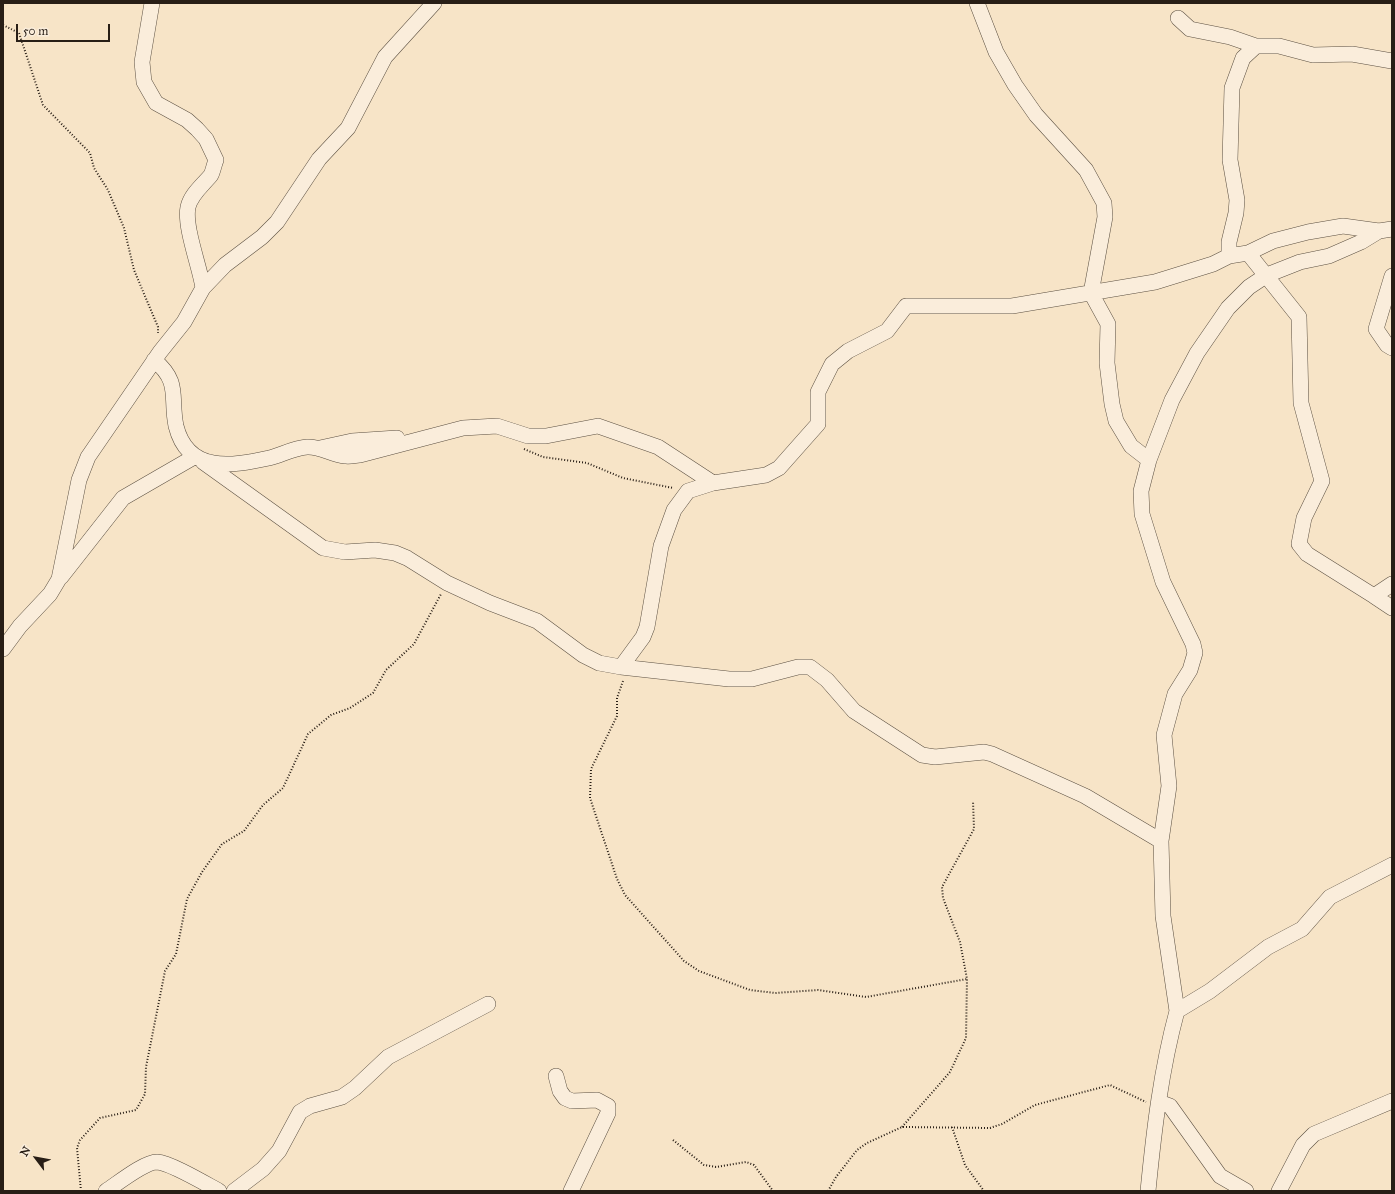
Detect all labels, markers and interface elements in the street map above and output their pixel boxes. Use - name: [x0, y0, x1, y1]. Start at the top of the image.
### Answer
- scale bar: [18, 16, 112, 42]
- text: 50 m: [23, 24, 48, 38]
- north arrow: [16, 1138, 56, 1178]
- text: N: [17, 1144, 33, 1159]

